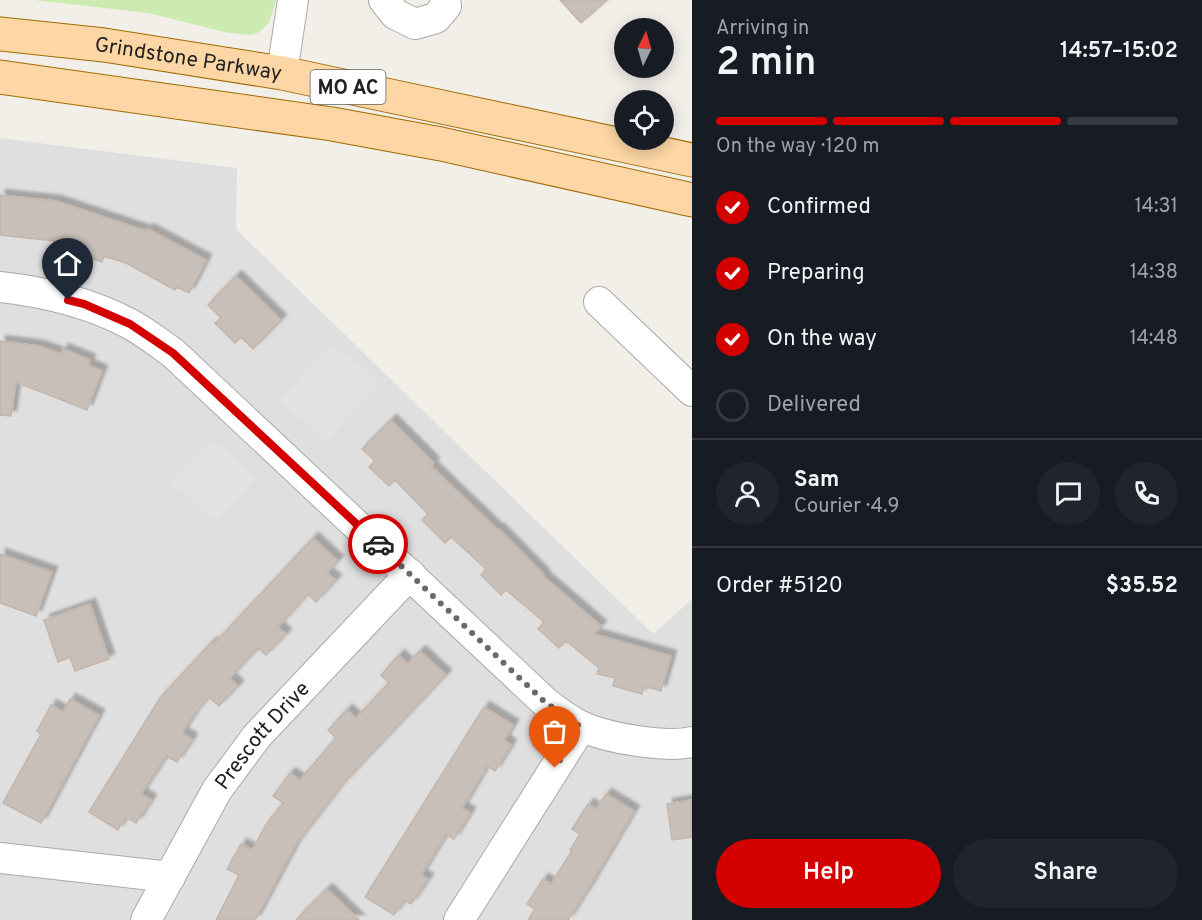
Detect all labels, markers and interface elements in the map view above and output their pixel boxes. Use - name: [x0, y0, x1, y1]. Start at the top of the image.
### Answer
- text: Arriving in: [716, 16, 809, 42]
- north arrow: [614, 18, 674, 78]
- map controls: [614, 18, 674, 150]
- street label: Grindstone Parkway: [93, 32, 284, 88]
- text: 14:57–15:02: [1060, 38, 1178, 65]
- text: 2 min: [716, 40, 817, 89]
- road number: MO AC: [310, 70, 386, 104]
- button: locate: [614, 90, 674, 150]
- text: On the way · 120 m: [716, 134, 880, 160]
- icon: check: [716, 191, 749, 224]
- text: Confirmed: [767, 194, 871, 221]
- text: 14:31: [1135, 194, 1178, 220]
- pin: [42, 238, 93, 300]
- icon: home: [51, 247, 84, 280]
- icon: check: [716, 257, 749, 290]
- text: Preparing: [767, 260, 865, 287]
- text: 14:38: [1130, 260, 1178, 286]
- icon: check: [716, 323, 749, 356]
- text: On the way: [767, 326, 877, 353]
- text: 14:48: [1129, 326, 1178, 352]
- text: Delivered: [767, 392, 861, 419]
- button: person: [716, 462, 779, 525]
- button: chat: [1037, 462, 1100, 525]
- button: phone: [1115, 462, 1178, 525]
- text: Sam: [794, 467, 839, 494]
- text: Courier · 4.9: [794, 494, 899, 520]
- courier: [348, 514, 408, 574]
- icon: car: [362, 528, 395, 561]
- text: Order #5120: [716, 573, 843, 600]
- text: $35.52: [1106, 573, 1178, 600]
- street label: Prescott Drive: [210, 676, 316, 796]
- pin: [529, 706, 580, 768]
- icon: bag: [538, 715, 571, 748]
- button: Help: [716, 839, 941, 908]
- button: Share: [953, 839, 1178, 908]

